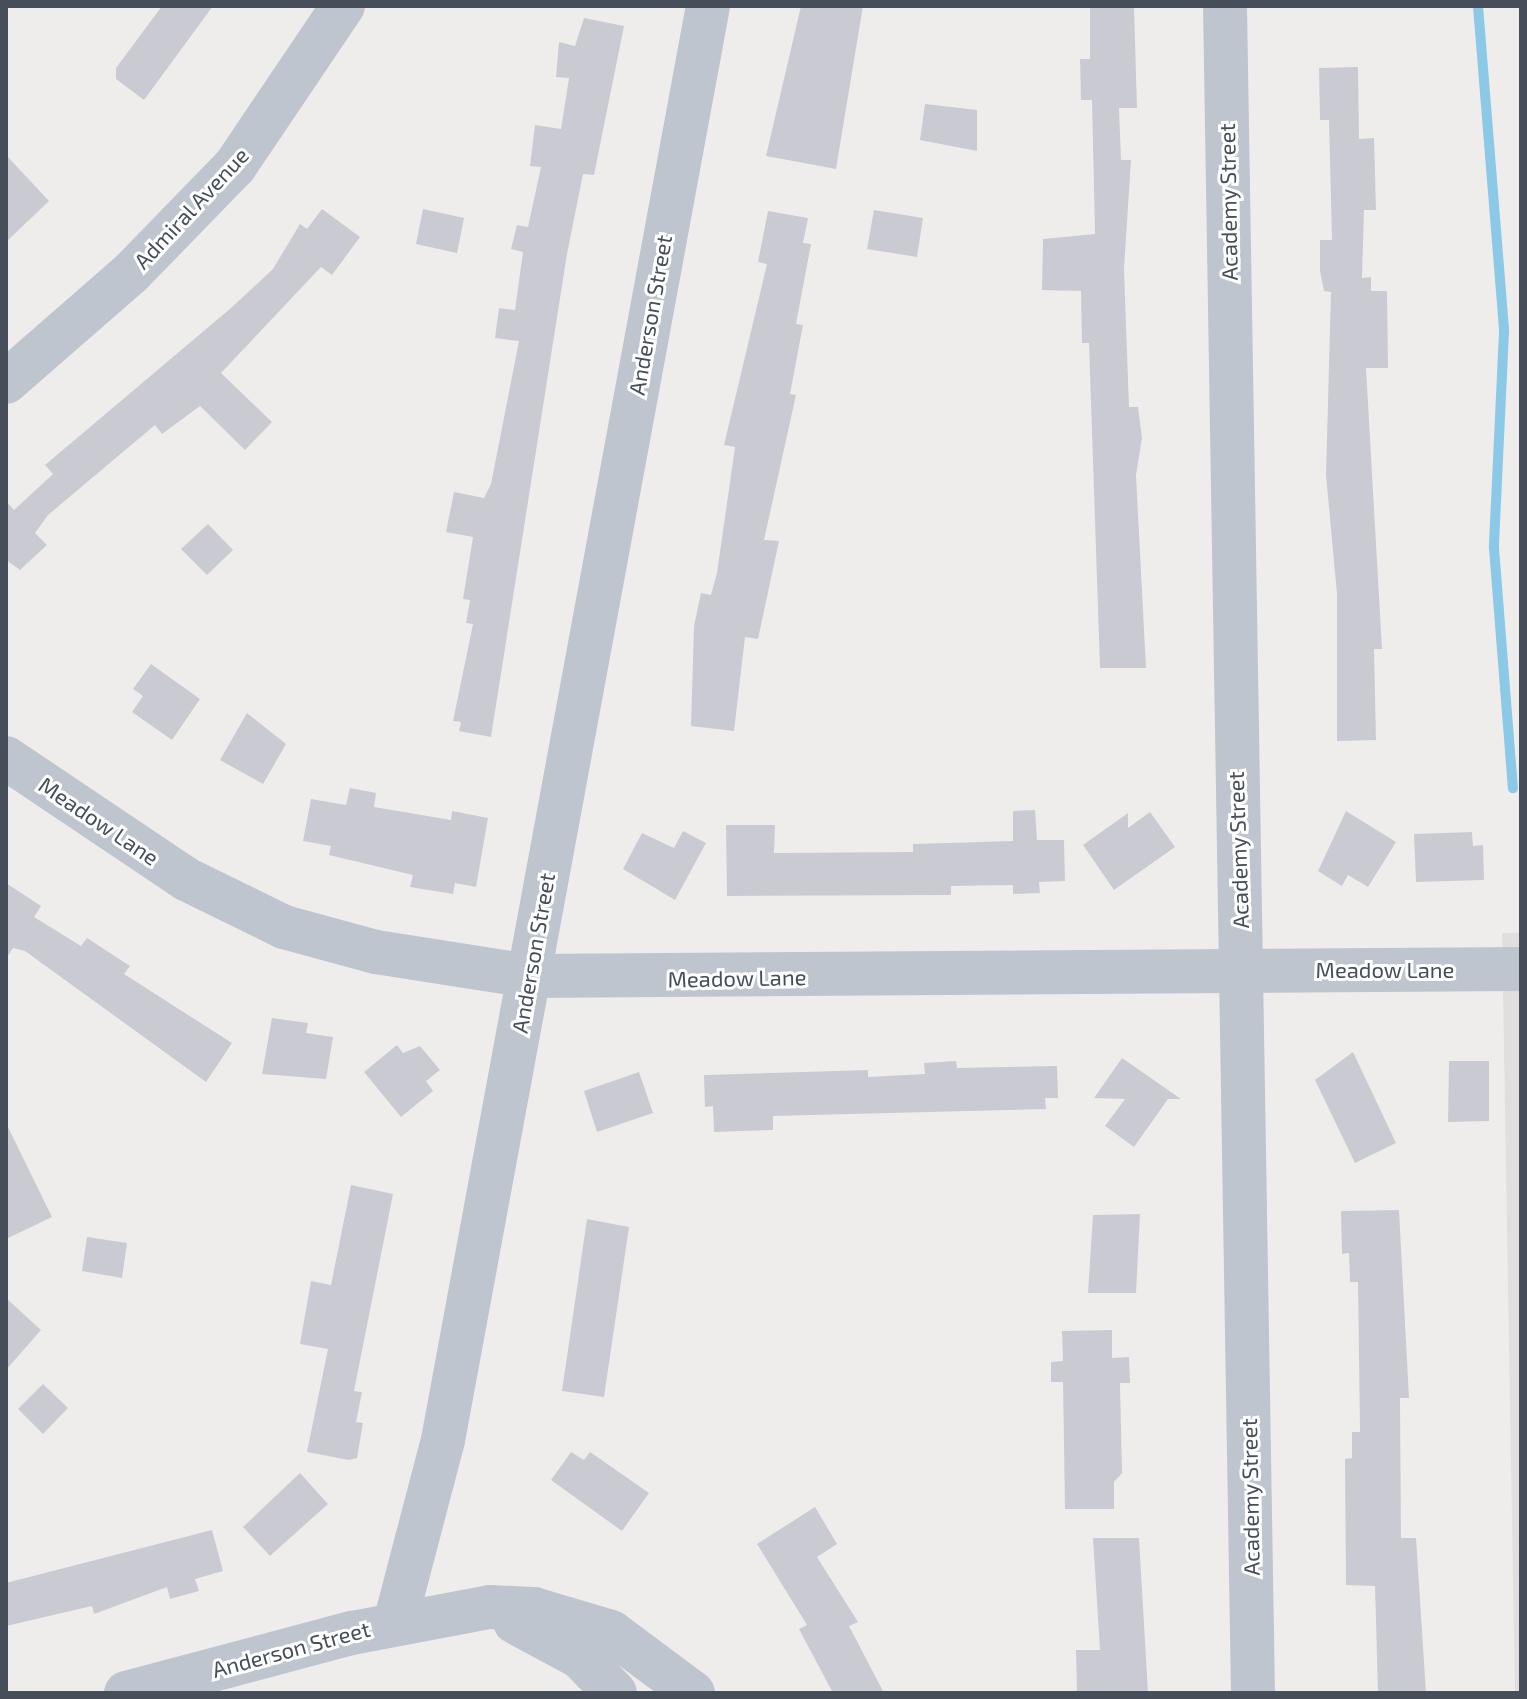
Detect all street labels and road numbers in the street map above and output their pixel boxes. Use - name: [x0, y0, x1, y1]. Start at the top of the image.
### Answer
- street label: Academy Street: [1213, 123, 1243, 281]
- street label: Admiral Avenue: [128, 142, 254, 274]
- street label: Anderson Street: [623, 233, 677, 397]
- street label: Meadow Lane: [34, 771, 164, 871]
- street label: Academy Street: [1222, 771, 1254, 929]
- street label: Anderson Street: [506, 871, 560, 1035]
- street label: Meadow Lane: [1315, 957, 1455, 983]
- street label: Meadow Lane: [667, 964, 807, 992]
- street label: Academy Street: [1235, 1418, 1265, 1576]
- street label: Anderson Street: [209, 1615, 373, 1683]

